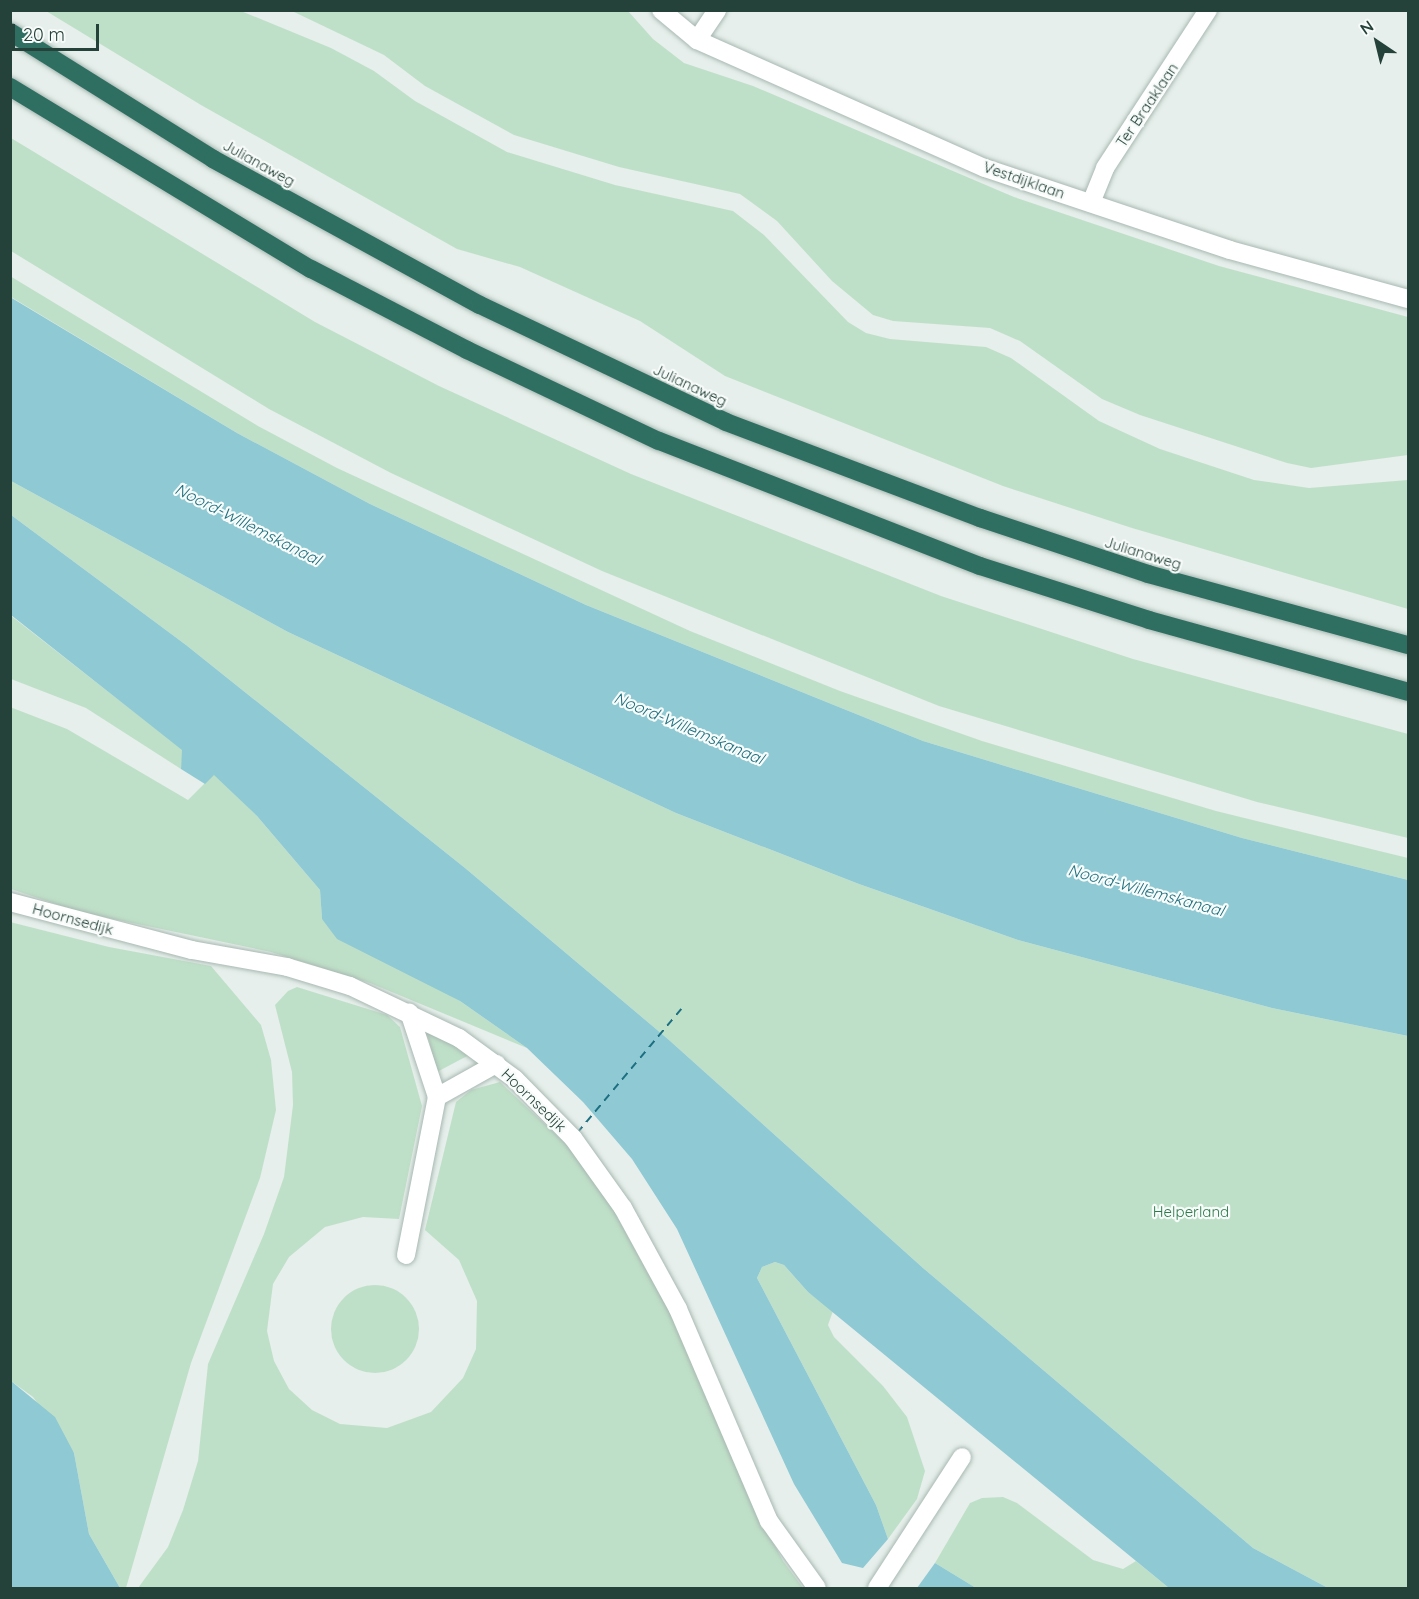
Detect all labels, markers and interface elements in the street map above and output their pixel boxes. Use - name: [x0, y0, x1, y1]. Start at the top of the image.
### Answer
- scale bar: [15, 12, 102, 50]
- north arrow: [1347, 12, 1407, 72]
- text: N: [1356, 16, 1377, 39]
- text: 20 m: [23, 23, 65, 46]
- street label: Ter Braaklaan: [1112, 59, 1182, 151]
- street label: Julianaweg: [220, 136, 298, 190]
- street label: Vestdijklaan: [981, 158, 1067, 202]
- street label: Julianaweg: [650, 360, 730, 410]
- water label: Noord-Willemskanaal: [172, 479, 324, 569]
- street label: Julianaweg: [1102, 533, 1184, 573]
- water label: Noord-Willemskanaal: [611, 688, 767, 768]
- water label: Noord-Willemskanaal: [1066, 860, 1226, 920]
- street label: Hoornsedijk: [30, 900, 116, 938]
- street label: Hoornsedijk: [498, 1065, 570, 1135]
- park label: Helperland: [1153, 1203, 1229, 1221]

